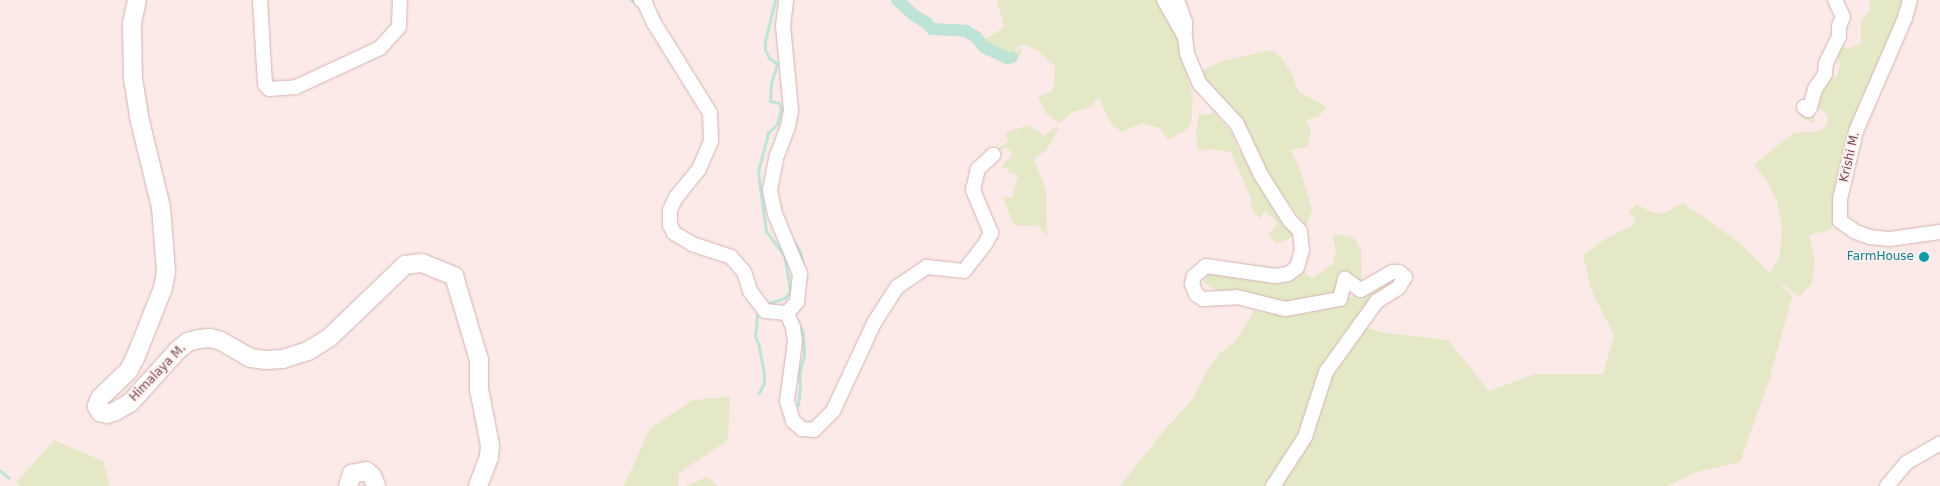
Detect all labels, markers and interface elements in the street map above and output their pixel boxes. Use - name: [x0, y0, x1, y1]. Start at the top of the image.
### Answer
- street label: Krishi M.: [1837, 130, 1863, 184]
- place label: FarmHouse: [1847, 250, 1914, 264]
- marker: FarmHouse: [1918, 251, 1930, 263]
- street label: Himalaya M.: [127, 341, 189, 405]

